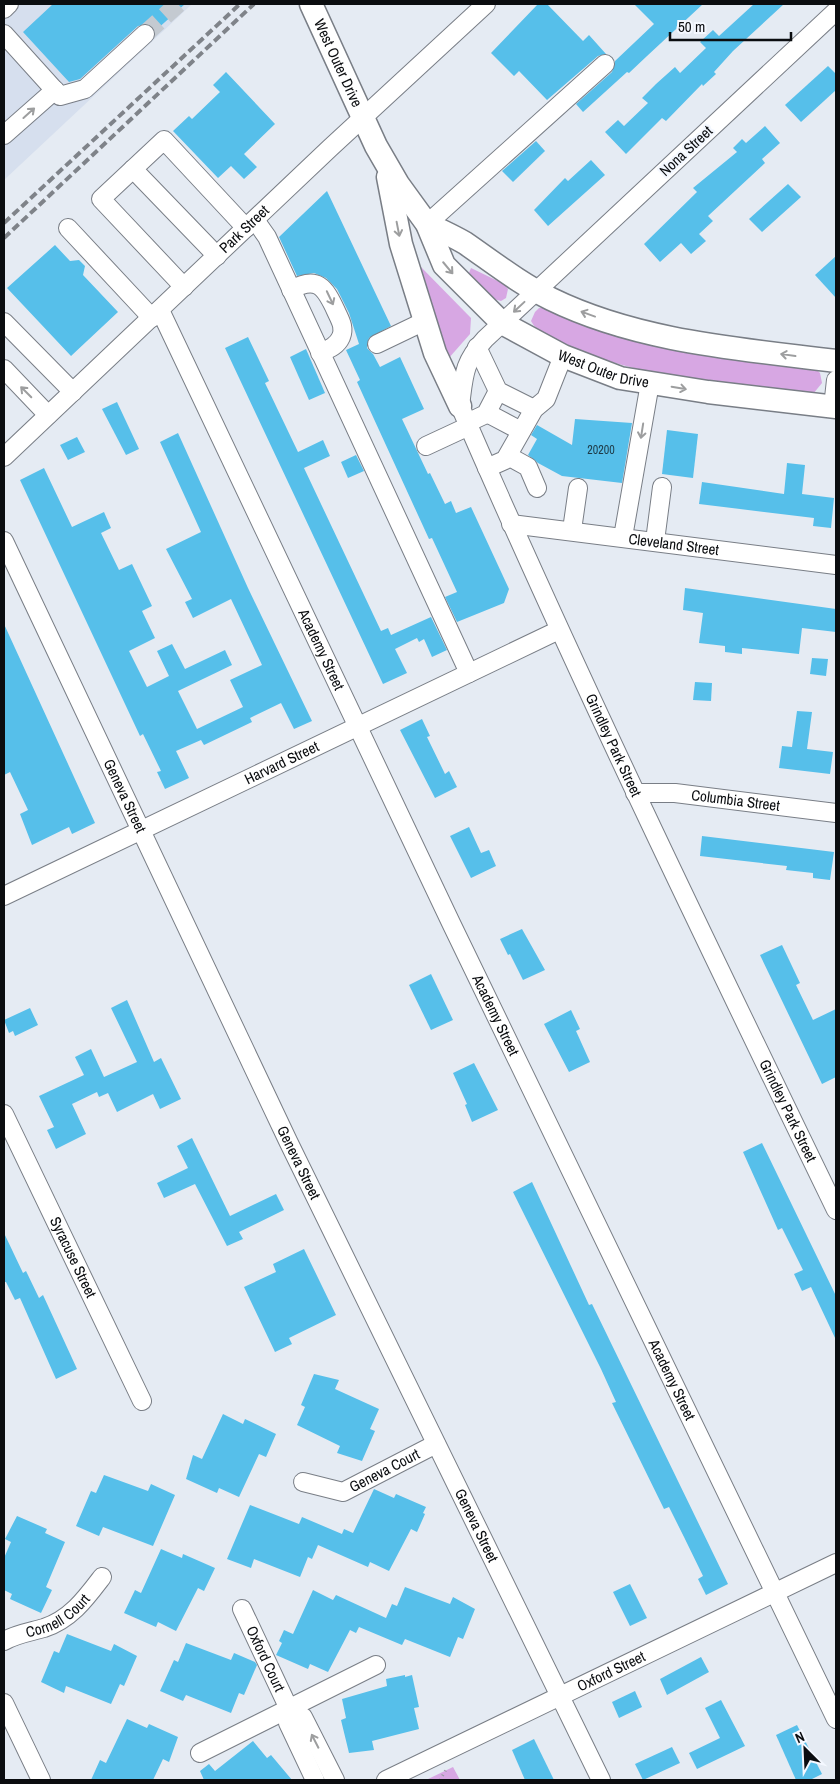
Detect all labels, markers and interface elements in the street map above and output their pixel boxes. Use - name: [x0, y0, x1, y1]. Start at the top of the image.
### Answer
- scale bar: [670, 10, 791, 42]
- street label: West Outer Drive: [309, 15, 368, 111]
- text: 50 m: [678, 16, 705, 37]
- one-way arrow: [23, 107, 36, 118]
- street label: Nona Street: [654, 120, 717, 181]
- street label: Park Street: [214, 200, 274, 258]
- one-way arrow: [394, 220, 404, 236]
- one-way arrow: [443, 261, 454, 274]
- one-way arrow: [326, 291, 336, 306]
- one-way arrow: [513, 301, 525, 313]
- one-way arrow: [580, 309, 595, 318]
- street label: West Outer Drive: [555, 344, 651, 392]
- one-way arrow: [780, 350, 796, 360]
- one-way arrow: [670, 383, 686, 393]
- one-way arrow: [20, 386, 33, 398]
- one-way arrow: [637, 422, 647, 438]
- house number: 20200: [587, 442, 615, 458]
- street label: Cleveland Street: [627, 528, 721, 560]
- street label: Academy Street: [293, 604, 350, 694]
- street label: Grindley Park Street: [581, 690, 647, 801]
- street label: Harvard Street: [241, 735, 323, 789]
- street label: Geneva Street: [99, 755, 152, 837]
- street label: Columbia Street: [690, 784, 782, 816]
- street label: Academy Street: [467, 970, 525, 1060]
- street label: Grindley Park Street: [755, 1056, 822, 1166]
- street label: Geneva Street: [272, 1122, 326, 1203]
- street label: Syracuse Street: [45, 1213, 102, 1302]
- street label: Academy Street: [643, 1335, 701, 1424]
- street label: Geneva Court: [345, 1443, 424, 1497]
- street label: Geneva Street: [450, 1485, 504, 1566]
- street label: Cornell Court: [23, 1589, 95, 1642]
- street label: Oxford Court: [241, 1622, 291, 1695]
- street label: Oxford Street: [573, 1645, 649, 1696]
- north arrow: [780, 1724, 830, 1774]
- text: N: [792, 1727, 807, 1747]
- one-way arrow: [310, 1734, 319, 1749]

